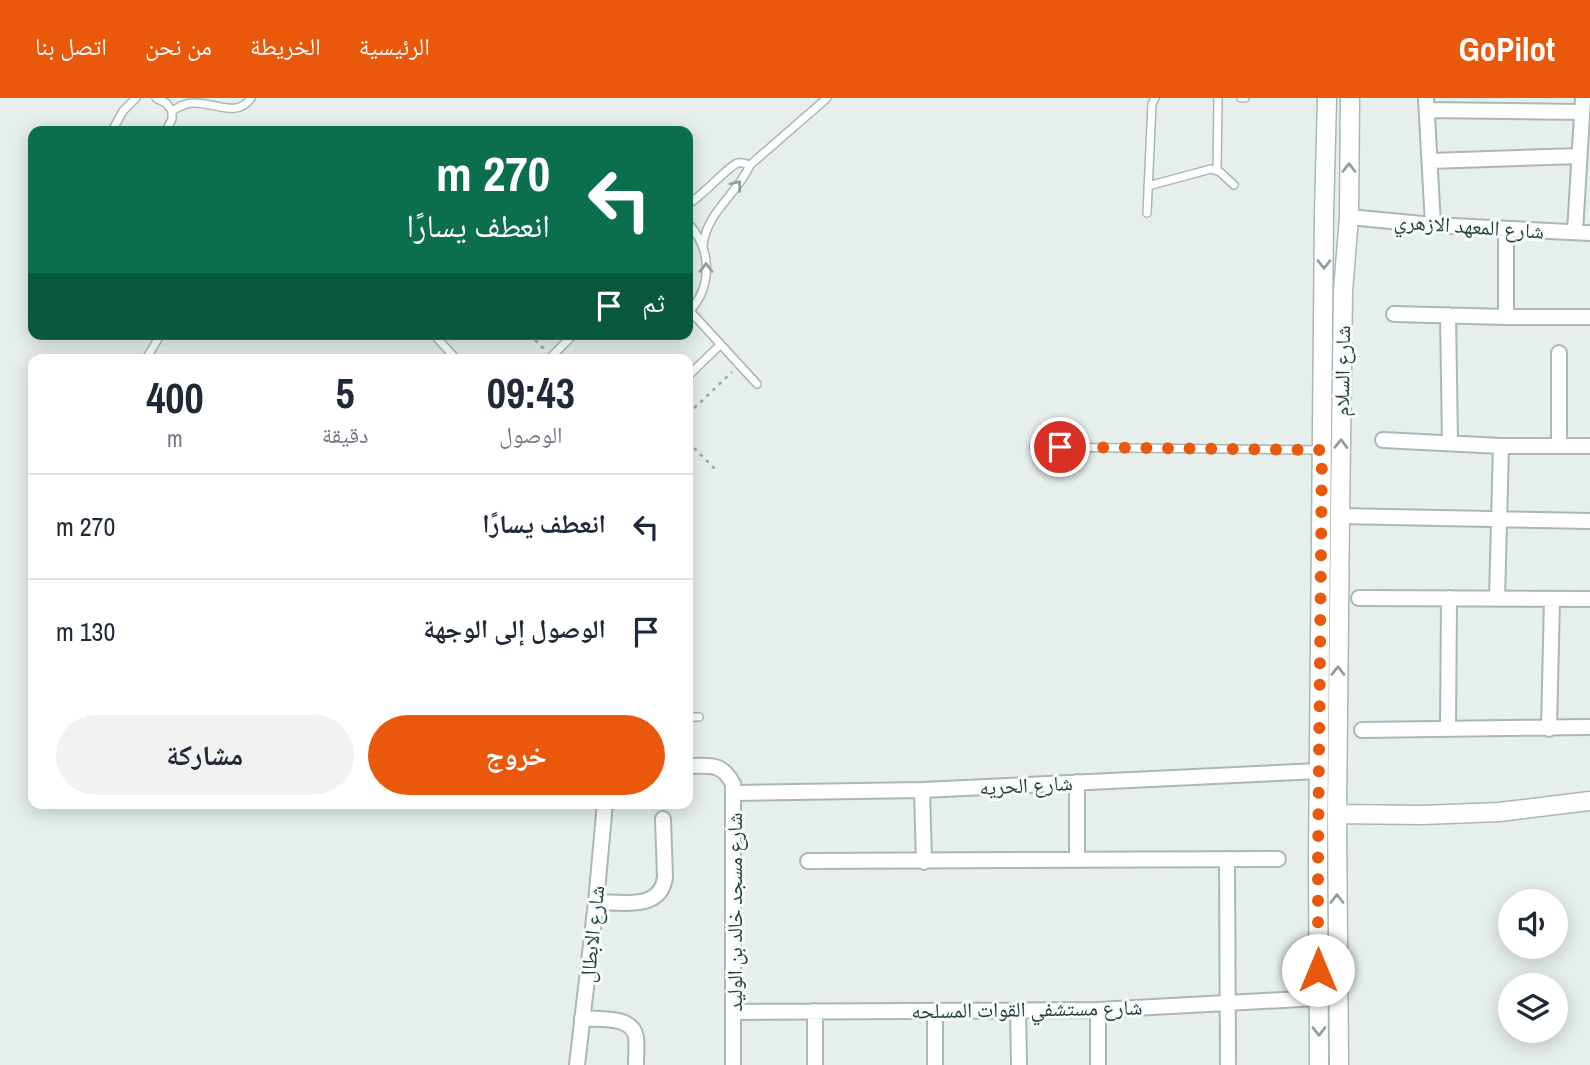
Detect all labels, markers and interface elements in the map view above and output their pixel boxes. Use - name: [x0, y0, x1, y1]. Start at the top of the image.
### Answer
- text: GoPilot: [1459, 27, 1555, 71]
- text: اتصل بنا: [35, 30, 107, 62]
- text: من نحن: [145, 30, 212, 62]
- text: الخريطة: [250, 30, 321, 62]
- text: الرئيسية: [359, 30, 430, 62]
- text: 270 m: [436, 140, 550, 206]
- icon: left: [574, 154, 665, 245]
- one-way arrow: [1341, 162, 1357, 172]
- one-way arrow: [729, 180, 742, 192]
- text: انعطف يسارًا: [407, 204, 550, 247]
- street label: شارع المعهد الازهري: [1393, 206, 1545, 248]
- one-way arrow: [1316, 259, 1332, 270]
- one-way arrow: [698, 263, 714, 273]
- text: ثم: [642, 285, 665, 320]
- icon: arrive: [590, 287, 628, 325]
- street label: شارع السلام: [1327, 325, 1357, 417]
- text: 5: [336, 365, 355, 421]
- text: 09:43: [487, 365, 575, 421]
- text: 400: [146, 370, 204, 426]
- pin: [1030, 417, 1090, 477]
- text: دقيقة: [322, 419, 369, 450]
- text: الوصول: [499, 419, 563, 450]
- text: m: [167, 423, 183, 454]
- icon: arrive: [1041, 428, 1079, 466]
- one-way arrow: [1333, 438, 1349, 449]
- text: انعطف يسارًا: [482, 506, 606, 541]
- icon: left: [627, 508, 665, 546]
- text: 270 m: [56, 509, 115, 544]
- text: الوصول إلى الوجهة: [423, 611, 606, 646]
- icon: arrive: [627, 613, 665, 651]
- text: 130 m: [56, 614, 115, 649]
- one-way arrow: [1330, 666, 1346, 676]
- button: مشاركة: [56, 715, 354, 795]
- button: خروج: [368, 715, 665, 795]
- street label: شارع الحريه: [979, 768, 1073, 802]
- street label: شارع مسجد خالد بن الوليد: [720, 813, 749, 1011]
- street label: شارع الابطال: [572, 884, 612, 984]
- map controls: [1498, 889, 1568, 1043]
- button: sound: [1498, 889, 1568, 959]
- one-way arrow: [1329, 893, 1345, 904]
- position arrow: [1281, 933, 1355, 1007]
- button: layers: [1498, 973, 1568, 1043]
- street label: شارع مستشفي القوات المسلحه: [911, 992, 1143, 1028]
- one-way arrow: [1311, 1026, 1327, 1036]

